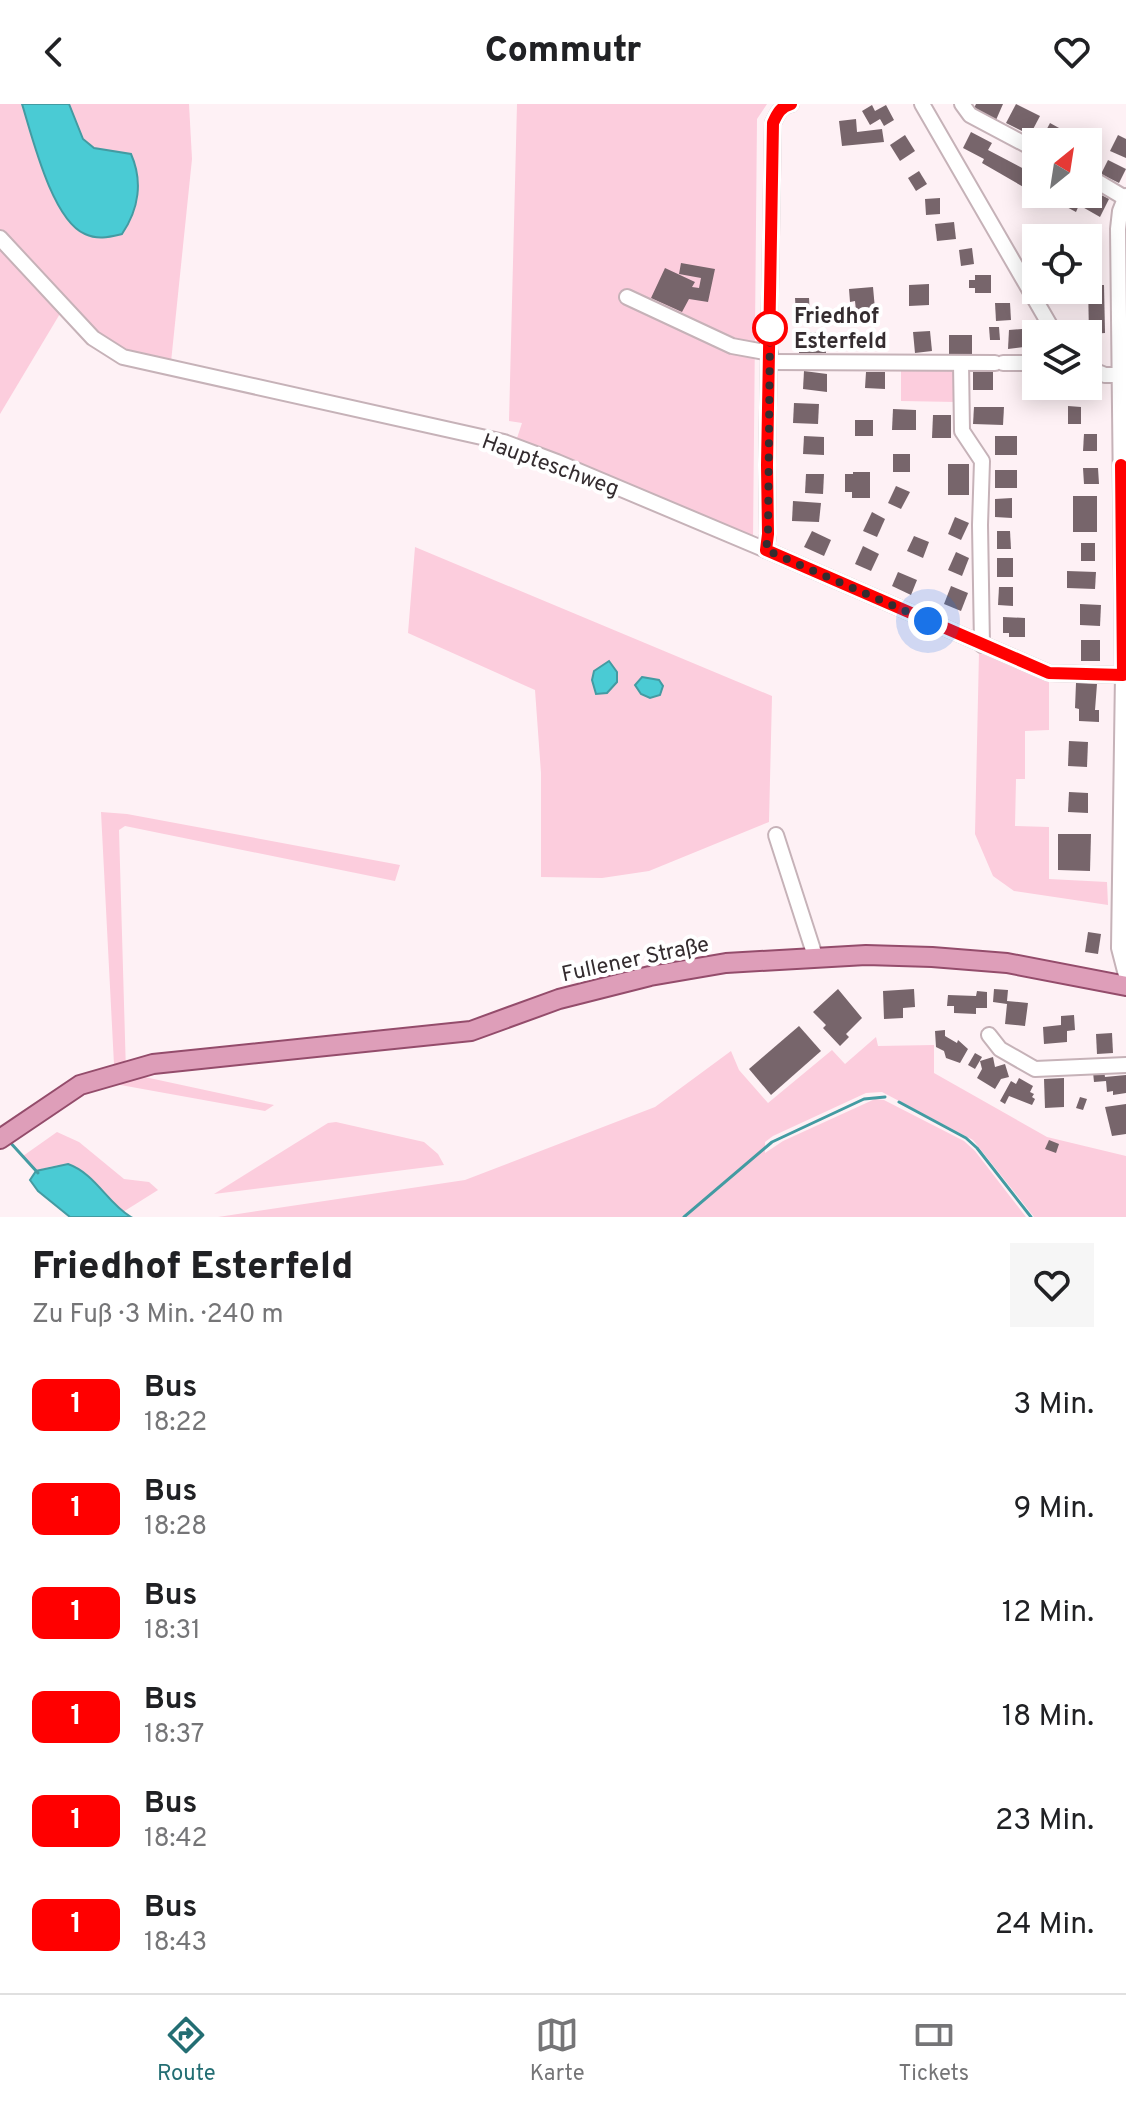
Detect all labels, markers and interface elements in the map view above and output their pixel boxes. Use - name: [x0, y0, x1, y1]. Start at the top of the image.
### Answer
- text: Commutr: [485, 29, 641, 75]
- icon: back: [32, 30, 76, 74]
- icon: heart: [1050, 30, 1094, 74]
- north arrow: [1022, 128, 1102, 208]
- map controls: [1022, 128, 1102, 400]
- button: locate: [1022, 224, 1102, 304]
- place label: Friedhof Esterfeld: [794, 304, 887, 356]
- marker: Friedhof Esterfeld: [753, 311, 787, 345]
- button: layers: [1022, 320, 1102, 400]
- street label: Haupteschweg: [478, 429, 623, 504]
- your location: [908, 601, 948, 641]
- street label: Fullener Straße: [559, 932, 712, 989]
- button: heart: [1010, 1243, 1094, 1327]
- text: Friedhof Esterfeld: [32, 1244, 353, 1293]
- text: Zu Fuß · 3 Min. · 240 m: [32, 1299, 283, 1332]
- text: Bus: [144, 1370, 197, 1407]
- text: 1: [70, 1387, 82, 1423]
- text: 3 Min.: [1013, 1387, 1094, 1424]
- text: 18:22: [144, 1407, 207, 1440]
- text: Bus: [144, 1474, 197, 1511]
- text: 1: [70, 1491, 82, 1527]
- text: 9 Min.: [1013, 1491, 1094, 1528]
- text: 18:28: [144, 1511, 207, 1544]
- text: Bus: [144, 1578, 197, 1615]
- text: 1: [70, 1595, 82, 1631]
- text: 12 Min.: [1002, 1595, 1094, 1632]
- text: 18:31: [144, 1615, 201, 1648]
- text: Bus: [144, 1682, 197, 1719]
- text: 1: [70, 1699, 82, 1735]
- text: 18 Min.: [1002, 1699, 1094, 1736]
- text: 18:37: [144, 1719, 204, 1752]
- text: Bus: [144, 1786, 197, 1823]
- text: 1: [70, 1803, 82, 1839]
- text: 23 Min.: [995, 1803, 1094, 1840]
- text: 18:42: [144, 1823, 208, 1856]
- text: Bus: [144, 1890, 197, 1927]
- text: 1: [70, 1907, 82, 1943]
- text: 24 Min.: [995, 1907, 1094, 1944]
- text: 18:43: [144, 1927, 207, 1960]
- tab: Route: [157, 2013, 216, 2088]
- tab: Karte: [530, 2013, 585, 2088]
- tab: Tickets: [898, 2013, 969, 2088]

